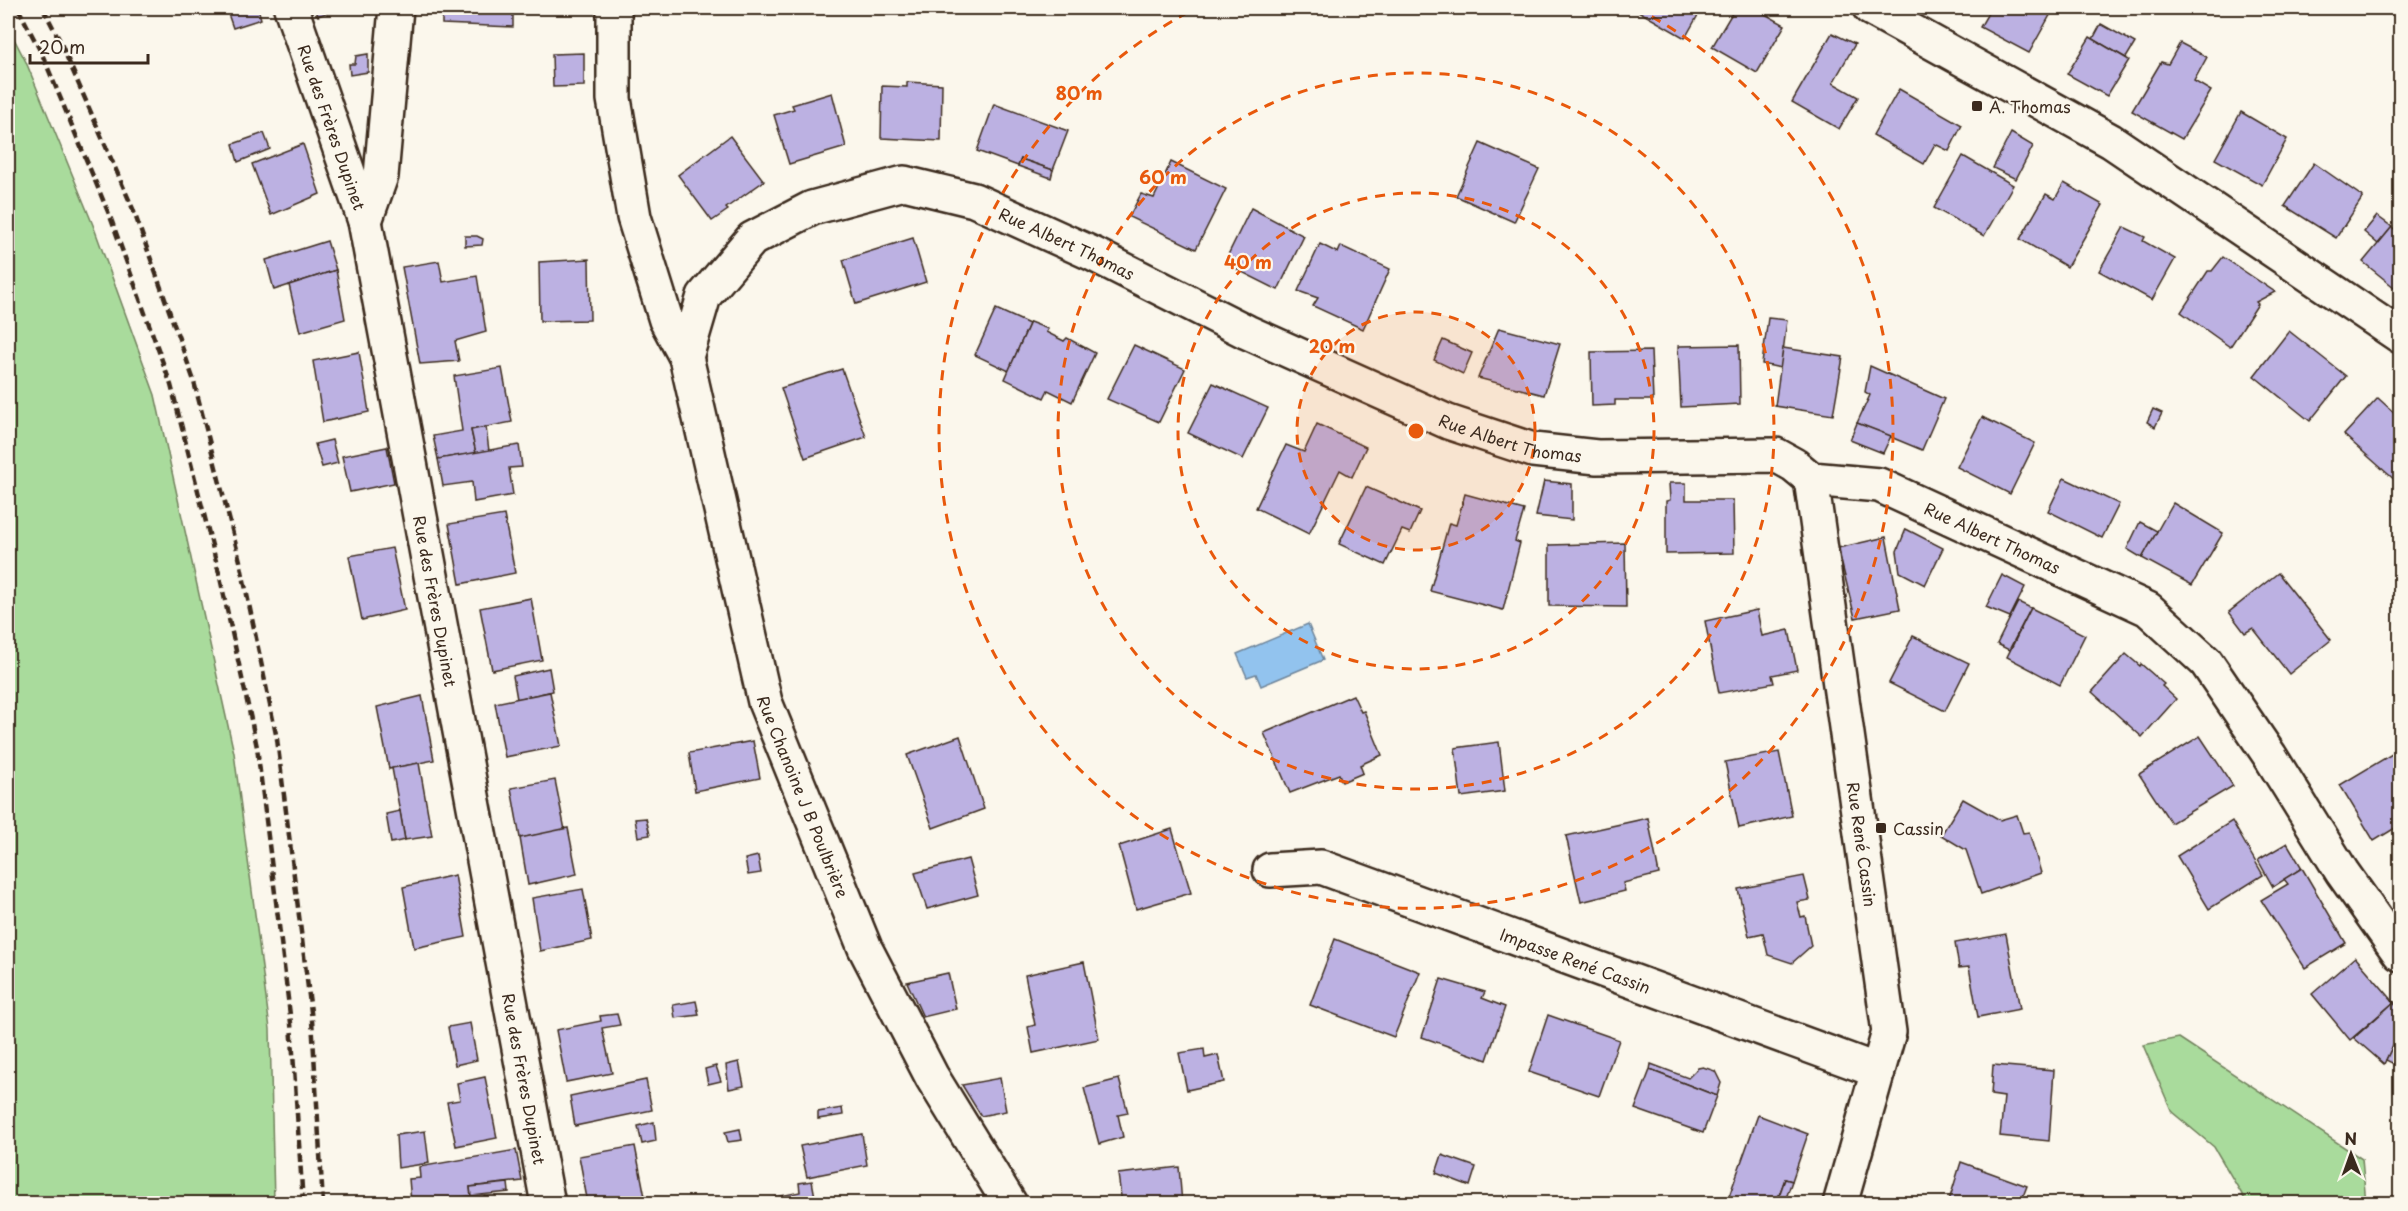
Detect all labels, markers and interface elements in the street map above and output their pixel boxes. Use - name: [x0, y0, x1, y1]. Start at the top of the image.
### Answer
- scale bar: [30, 27, 148, 65]
- text: 20 m: [39, 33, 85, 60]
- street label: Rue des Frères Dupinet: [292, 41, 372, 214]
- text: 80 m: [1055, 79, 1103, 106]
- place label: A. Thomas: [1989, 94, 2071, 118]
- marker: A. Thomas: [1970, 99, 1984, 113]
- text: 60 m: [1139, 163, 1187, 190]
- street label: Rue Albert Thomas: [995, 201, 1139, 285]
- text: 40 m: [1224, 248, 1272, 275]
- text: 20 m: [1309, 332, 1355, 359]
- street label: Rue Albert Thomas: [1435, 407, 1583, 467]
- centre of rings: [1406, 421, 1426, 441]
- street label: Rue Albert Thomas: [1921, 496, 2064, 579]
- street label: Rue des Frères Dupinet: [408, 513, 464, 689]
- street label: Rue Chanoine J B Poulbrière: [752, 693, 855, 901]
- street label: Rue René Cassin: [1842, 780, 1883, 908]
- place label: Cassin: [1893, 816, 1944, 840]
- marker: Cassin: [1874, 821, 1888, 835]
- street label: Impasse René Cassin: [1497, 922, 1654, 999]
- street label: Rue des Frères Dupinet: [497, 991, 552, 1167]
- north arrow: [2321, 1124, 2381, 1184]
- text: N: [2344, 1126, 2357, 1150]

